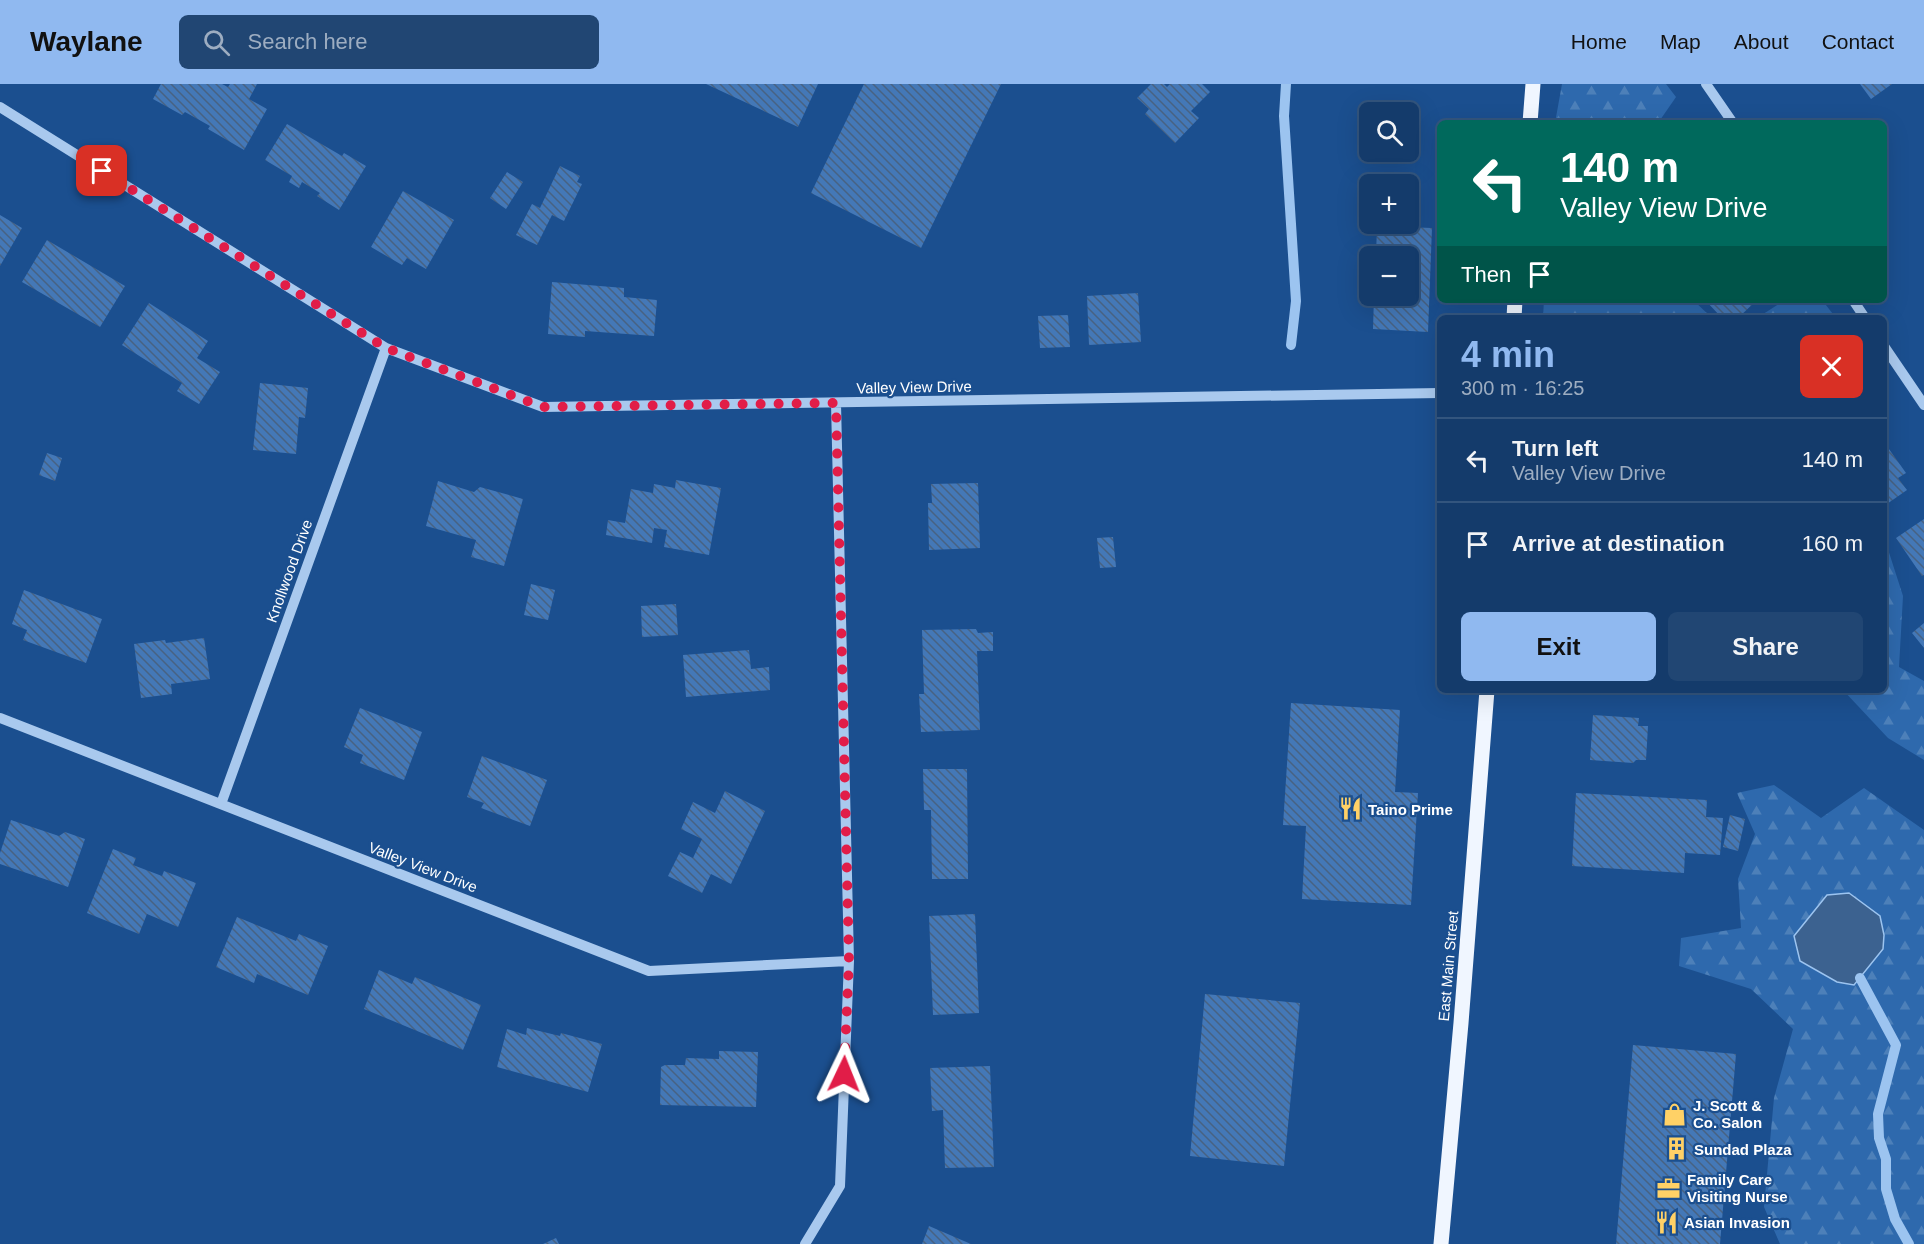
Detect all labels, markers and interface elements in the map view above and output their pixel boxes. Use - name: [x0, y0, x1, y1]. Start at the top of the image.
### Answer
- search box: [179, 15, 599, 69]
- text: Waylane: [30, 26, 143, 57]
- icon: search: [200, 26, 233, 59]
- text: Search here: [248, 29, 367, 54]
- text: Home: [1571, 30, 1627, 53]
- text: Map: [1660, 30, 1701, 53]
- text: About: [1734, 30, 1789, 53]
- text: Contact: [1822, 30, 1894, 53]
- map controls: [1359, 102, 1419, 306]
- button: search: [1359, 102, 1419, 162]
- icon: left: [1461, 144, 1539, 222]
- text: 140 m: [1560, 144, 1679, 191]
- pin: [76, 145, 127, 196]
- icon: arrive: [85, 154, 118, 187]
- button: +: [1359, 174, 1419, 234]
- text: Valley View Drive: [1560, 193, 1768, 223]
- button: −: [1359, 246, 1419, 306]
- icon: arrive: [1523, 258, 1556, 291]
- text: Then: [1461, 262, 1511, 287]
- text: 4 min: [1461, 334, 1555, 375]
- button: close: [1800, 335, 1863, 398]
- street label: Valley View Drive: [856, 377, 972, 397]
- text: 300 m · 16:25: [1461, 377, 1584, 399]
- text: Turn left: [1512, 436, 1598, 461]
- icon: left: [1461, 444, 1494, 477]
- text: 140 m: [1802, 447, 1863, 472]
- text: Valley View Drive: [1512, 462, 1666, 484]
- street label: Knollwood Drive: [262, 517, 316, 625]
- icon: arrive: [1461, 528, 1494, 561]
- text: Arrive at destination: [1512, 531, 1725, 556]
- text: 160 m: [1802, 531, 1863, 556]
- button: Exit: [1461, 612, 1656, 681]
- button: Share: [1668, 612, 1863, 681]
- restaurant icon: Taino Prime: [1337, 796, 1363, 822]
- place label: Taino Prime: [1368, 801, 1453, 818]
- street label: Valley View Drive: [366, 838, 480, 896]
- street label: East Main Street: [1435, 909, 1461, 1022]
- position arrow: [812, 1042, 876, 1106]
- place label: J. Scott & Co. Salon: [1693, 1097, 1762, 1131]
- shop icon: J. Scott & Co. Salon: [1662, 1101, 1688, 1127]
- building icon: Sundad Plaza: [1663, 1136, 1689, 1162]
- place label: Sundad Plaza: [1694, 1141, 1792, 1158]
- place label: Family Care Visiting Nurse: [1687, 1171, 1788, 1205]
- office icon: Family Care Visiting Nurse: [1656, 1175, 1682, 1201]
- restaurant icon: Asian Invasion: [1653, 1209, 1679, 1235]
- place label: Asian Invasion: [1684, 1214, 1790, 1231]

